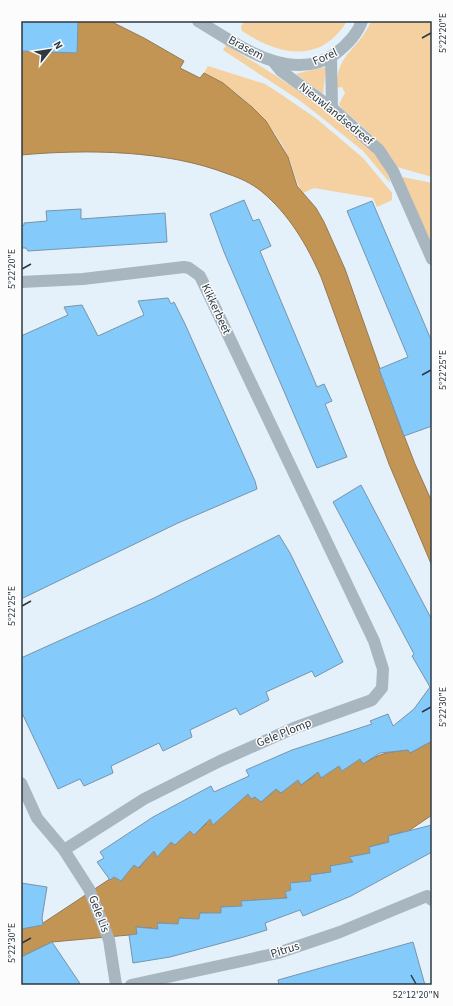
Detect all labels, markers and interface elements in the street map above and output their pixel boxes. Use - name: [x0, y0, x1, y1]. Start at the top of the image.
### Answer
- text: 5°22'20"E: [436, 13, 450, 53]
- north arrow: [30, 30, 70, 70]
- street label: Brasem: [225, 32, 267, 64]
- text: N: [50, 38, 67, 52]
- street label: Forel: [310, 44, 340, 70]
- street label: Nieuwlandsedreef: [295, 79, 377, 150]
- text: 5°22'20"E: [5, 249, 19, 289]
- street label: Kikkerbeet: [197, 281, 235, 337]
- text: 5°22'25"E: [436, 350, 450, 390]
- text: 5°22'25"E: [5, 586, 19, 626]
- text: 5°22'30"E: [436, 687, 450, 727]
- street label: Gele Plomp: [254, 714, 314, 752]
- street label: Gele Lis: [84, 893, 114, 935]
- text: 5°22'30"E: [5, 923, 19, 963]
- street label: Pitrus: [268, 938, 302, 962]
- text: 52°12'20"N: [393, 988, 439, 1002]

